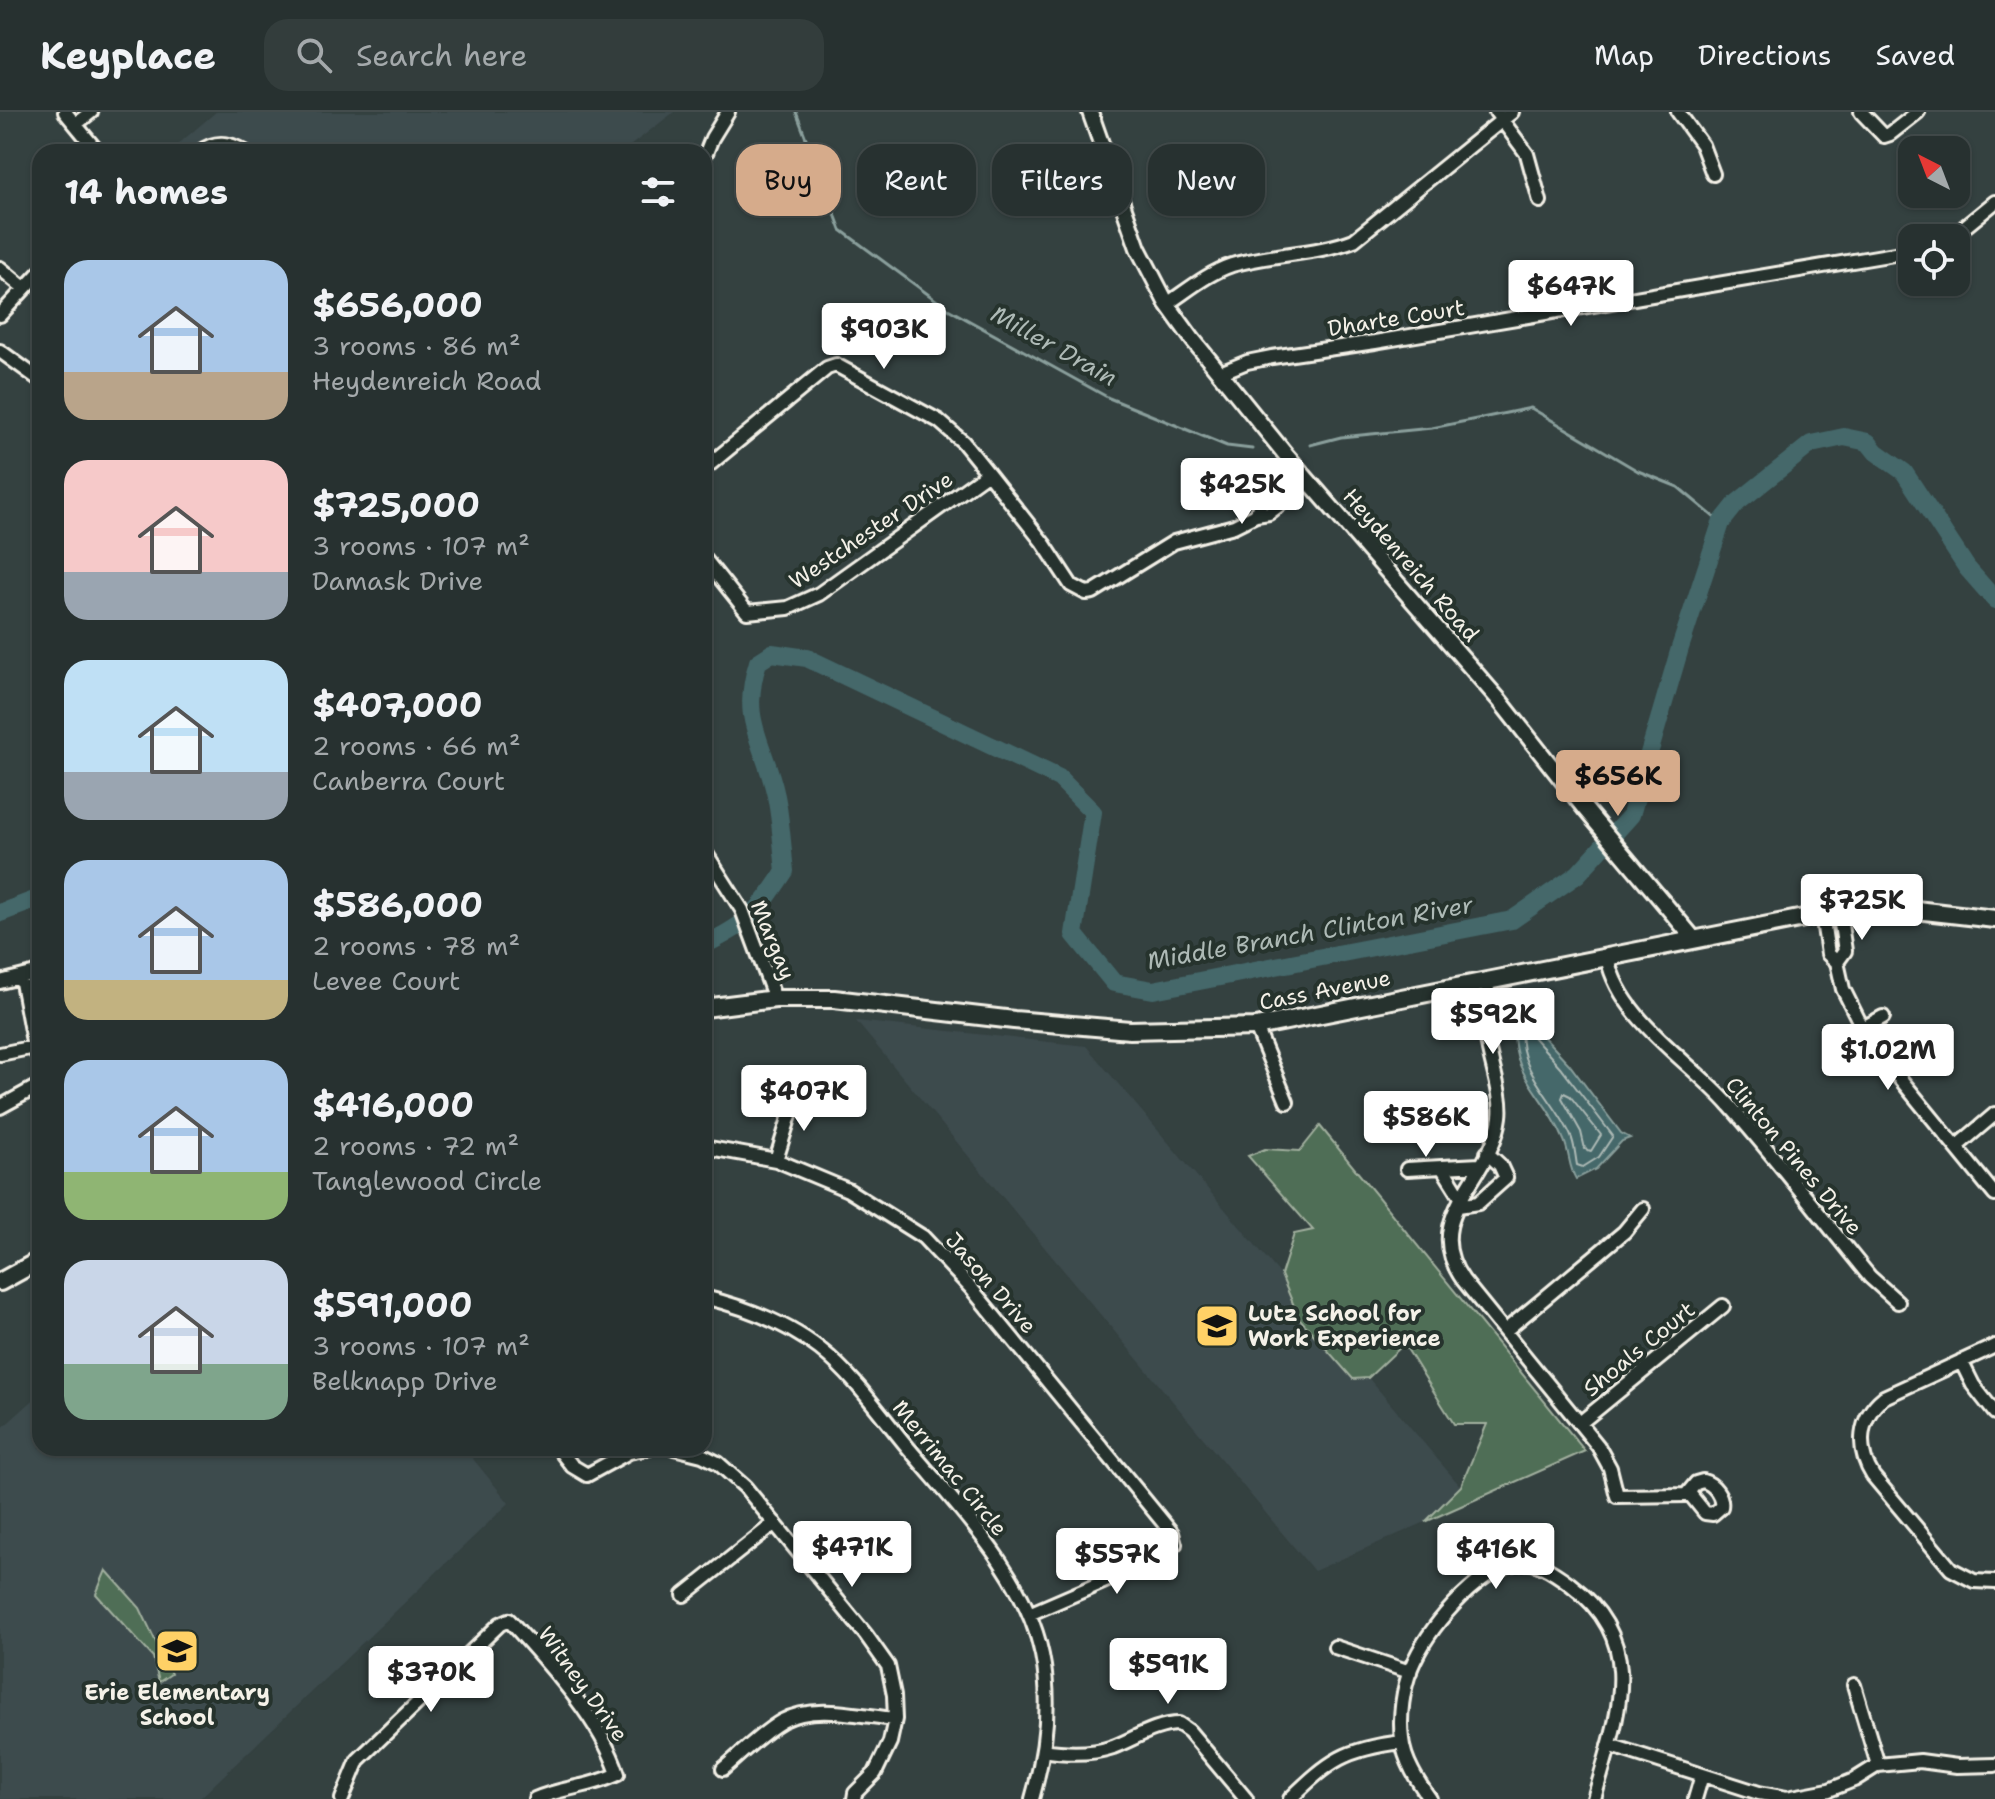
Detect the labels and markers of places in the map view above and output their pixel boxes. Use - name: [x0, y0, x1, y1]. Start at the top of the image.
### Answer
- pin: $647K: [1515, 260, 1627, 328]
- pin: $903K: [828, 303, 940, 371]
- pin: $425K: [1186, 458, 1298, 526]
- pin: $656K: [1562, 750, 1674, 818]
- pin: $725K: [1806, 874, 1918, 942]
- pin: $592K: [1437, 988, 1549, 1056]
- pin: $1.02M: [1823, 1024, 1953, 1092]
- pin: $407K: [748, 1065, 860, 1133]
- pin: $586K: [1370, 1091, 1482, 1159]
- place label: Lutz School for Work Experience: [1248, 1299, 1441, 1353]
- school or university icon: Lutz School for Work Experience: [1193, 1302, 1241, 1350]
- pin: $471K: [796, 1521, 908, 1589]
- pin: $416K: [1440, 1523, 1552, 1591]
- pin: $557K: [1061, 1528, 1173, 1596]
- school or university icon: Erie Elementary School: [153, 1627, 201, 1675]
- pin: $591K: [1112, 1638, 1224, 1706]
- pin: $370K: [375, 1646, 487, 1714]
- place label: Erie Elementary School: [84, 1678, 270, 1732]

